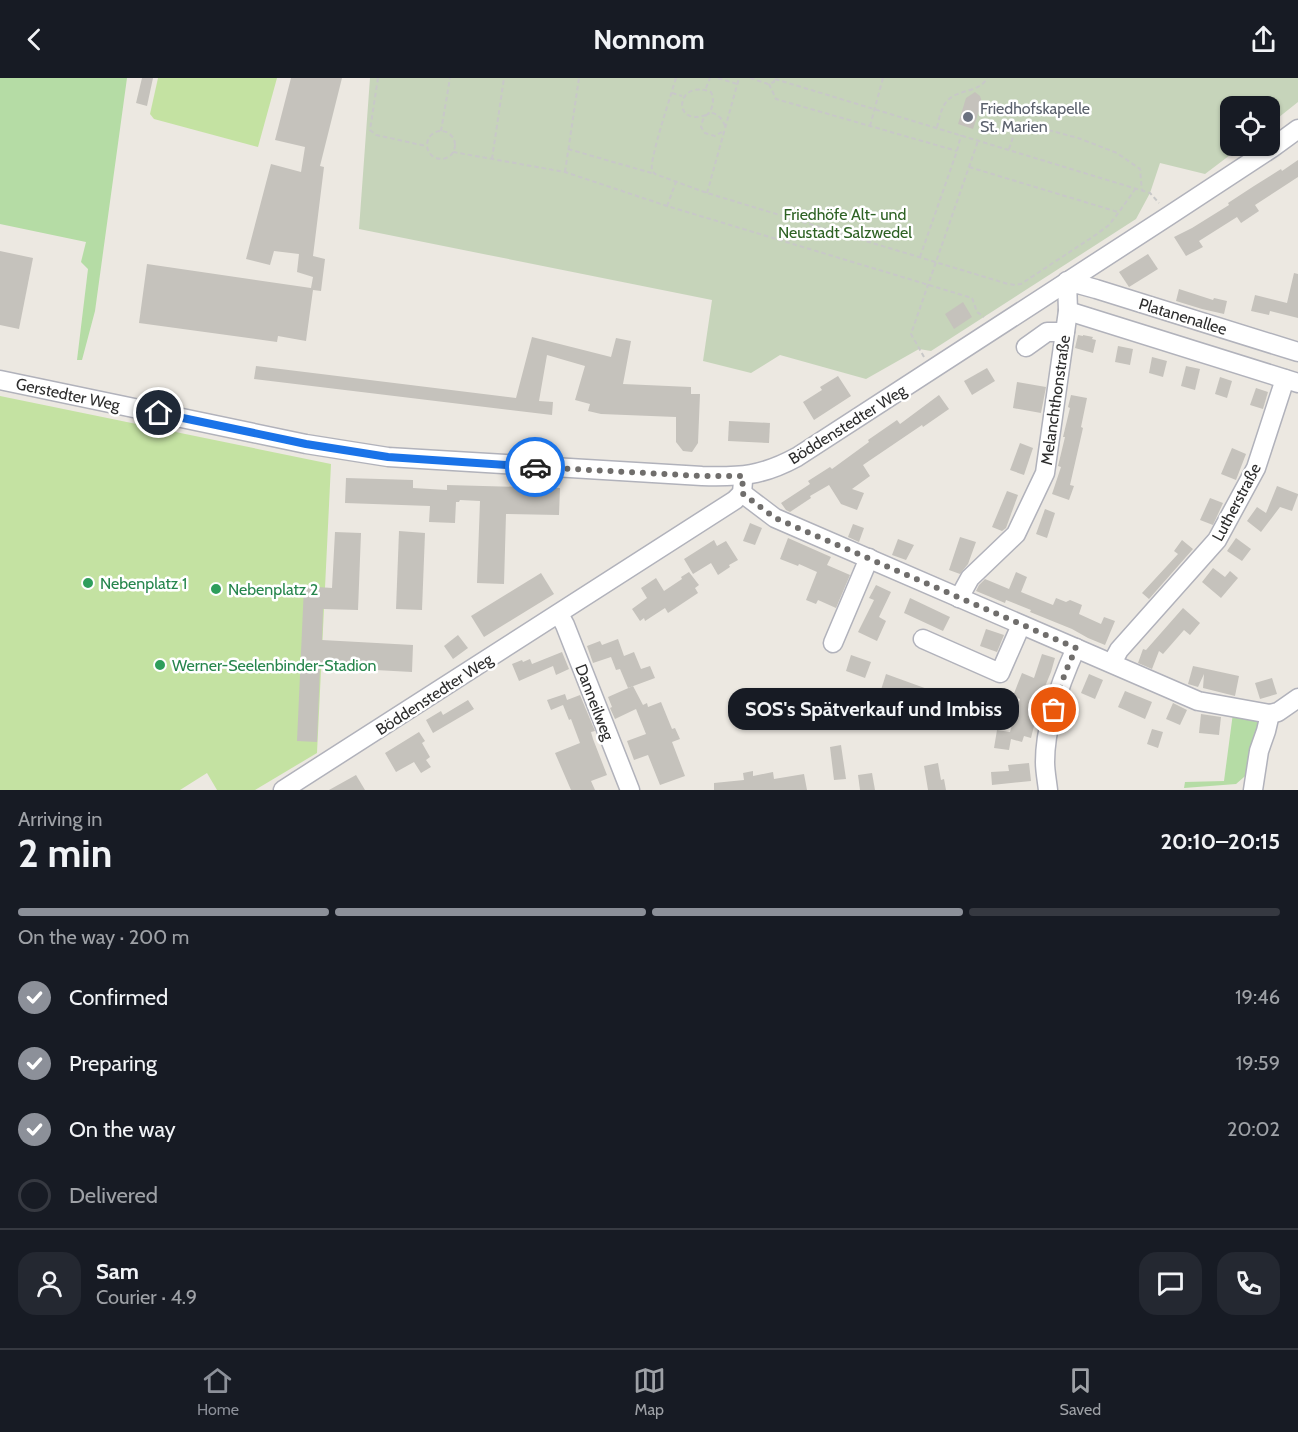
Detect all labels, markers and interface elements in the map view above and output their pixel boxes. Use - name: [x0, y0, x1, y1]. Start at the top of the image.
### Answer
- icon: back: [18, 23, 51, 56]
- text: Nomnom: [593, 23, 705, 56]
- icon: share: [1247, 23, 1280, 56]
- map controls: [1220, 96, 1280, 156]
- button: locate: [1220, 96, 1280, 156]
- place label: Friedhofskapelle St. Marien: [980, 99, 1090, 136]
- marker: Friedhofskapelle St. Marien: [961, 110, 975, 124]
- park label: Friedhöfe Alt- und Neustadt Salzwedel: [778, 205, 912, 242]
- street label: Platanenallee: [1137, 294, 1229, 339]
- street label: Melanchthonstraße: [1037, 334, 1074, 466]
- street label: Gerstedter Weg: [14, 374, 123, 415]
- street label: Böddenstedter Weg: [785, 380, 910, 468]
- pin: [133, 387, 184, 438]
- icon: home: [142, 396, 175, 429]
- courier: [505, 437, 565, 497]
- icon: car: [519, 451, 552, 484]
- street label: Lutherstraße: [1208, 460, 1265, 544]
- place label: Nebenplatz 1: [100, 574, 187, 593]
- marker: Nebenplatz 1: [81, 576, 95, 590]
- place label: Nebenplatz 2: [228, 580, 318, 599]
- marker: Nebenplatz 2: [209, 582, 223, 596]
- street label: Böddenstedter Weg: [372, 649, 497, 739]
- place label: Werner-Seelenbinder-Stadion: [172, 656, 377, 675]
- marker: Werner-Seelenbinder-Stadion: [153, 658, 167, 672]
- street label: Danneilweg: [571, 661, 618, 744]
- pin: [1028, 684, 1079, 735]
- callout: SOS's Spätverkauf und Imbiss: [727, 689, 1018, 731]
- icon: bag: [1037, 693, 1070, 726]
- text: SOS's Spätverkauf und Imbiss: [745, 697, 1002, 721]
- text: Arriving in: [18, 807, 102, 831]
- text: 20:10–20:15: [1160, 828, 1280, 855]
- text: 2 min: [18, 829, 112, 877]
- text: On the way · 200 m: [18, 925, 189, 949]
- icon: check: [18, 981, 51, 1014]
- text: Confirmed: [69, 984, 168, 1011]
- text: 19:46: [1235, 985, 1280, 1009]
- icon: check: [18, 1047, 51, 1080]
- text: Preparing: [69, 1050, 157, 1077]
- text: 19:59: [1236, 1051, 1280, 1075]
- icon: check: [18, 1113, 51, 1146]
- text: On the way: [69, 1116, 176, 1143]
- text: 20:02: [1227, 1117, 1280, 1141]
- text: Delivered: [69, 1182, 158, 1209]
- button: person: [18, 1252, 81, 1315]
- button: chat: [1139, 1252, 1202, 1315]
- button: phone: [1217, 1252, 1280, 1315]
- text: Sam: [96, 1258, 139, 1285]
- text: Courier · 4.9: [96, 1285, 197, 1309]
- tab: Home: [197, 1364, 239, 1419]
- tab: Map: [633, 1364, 666, 1419]
- tab: Saved: [1060, 1364, 1101, 1419]

